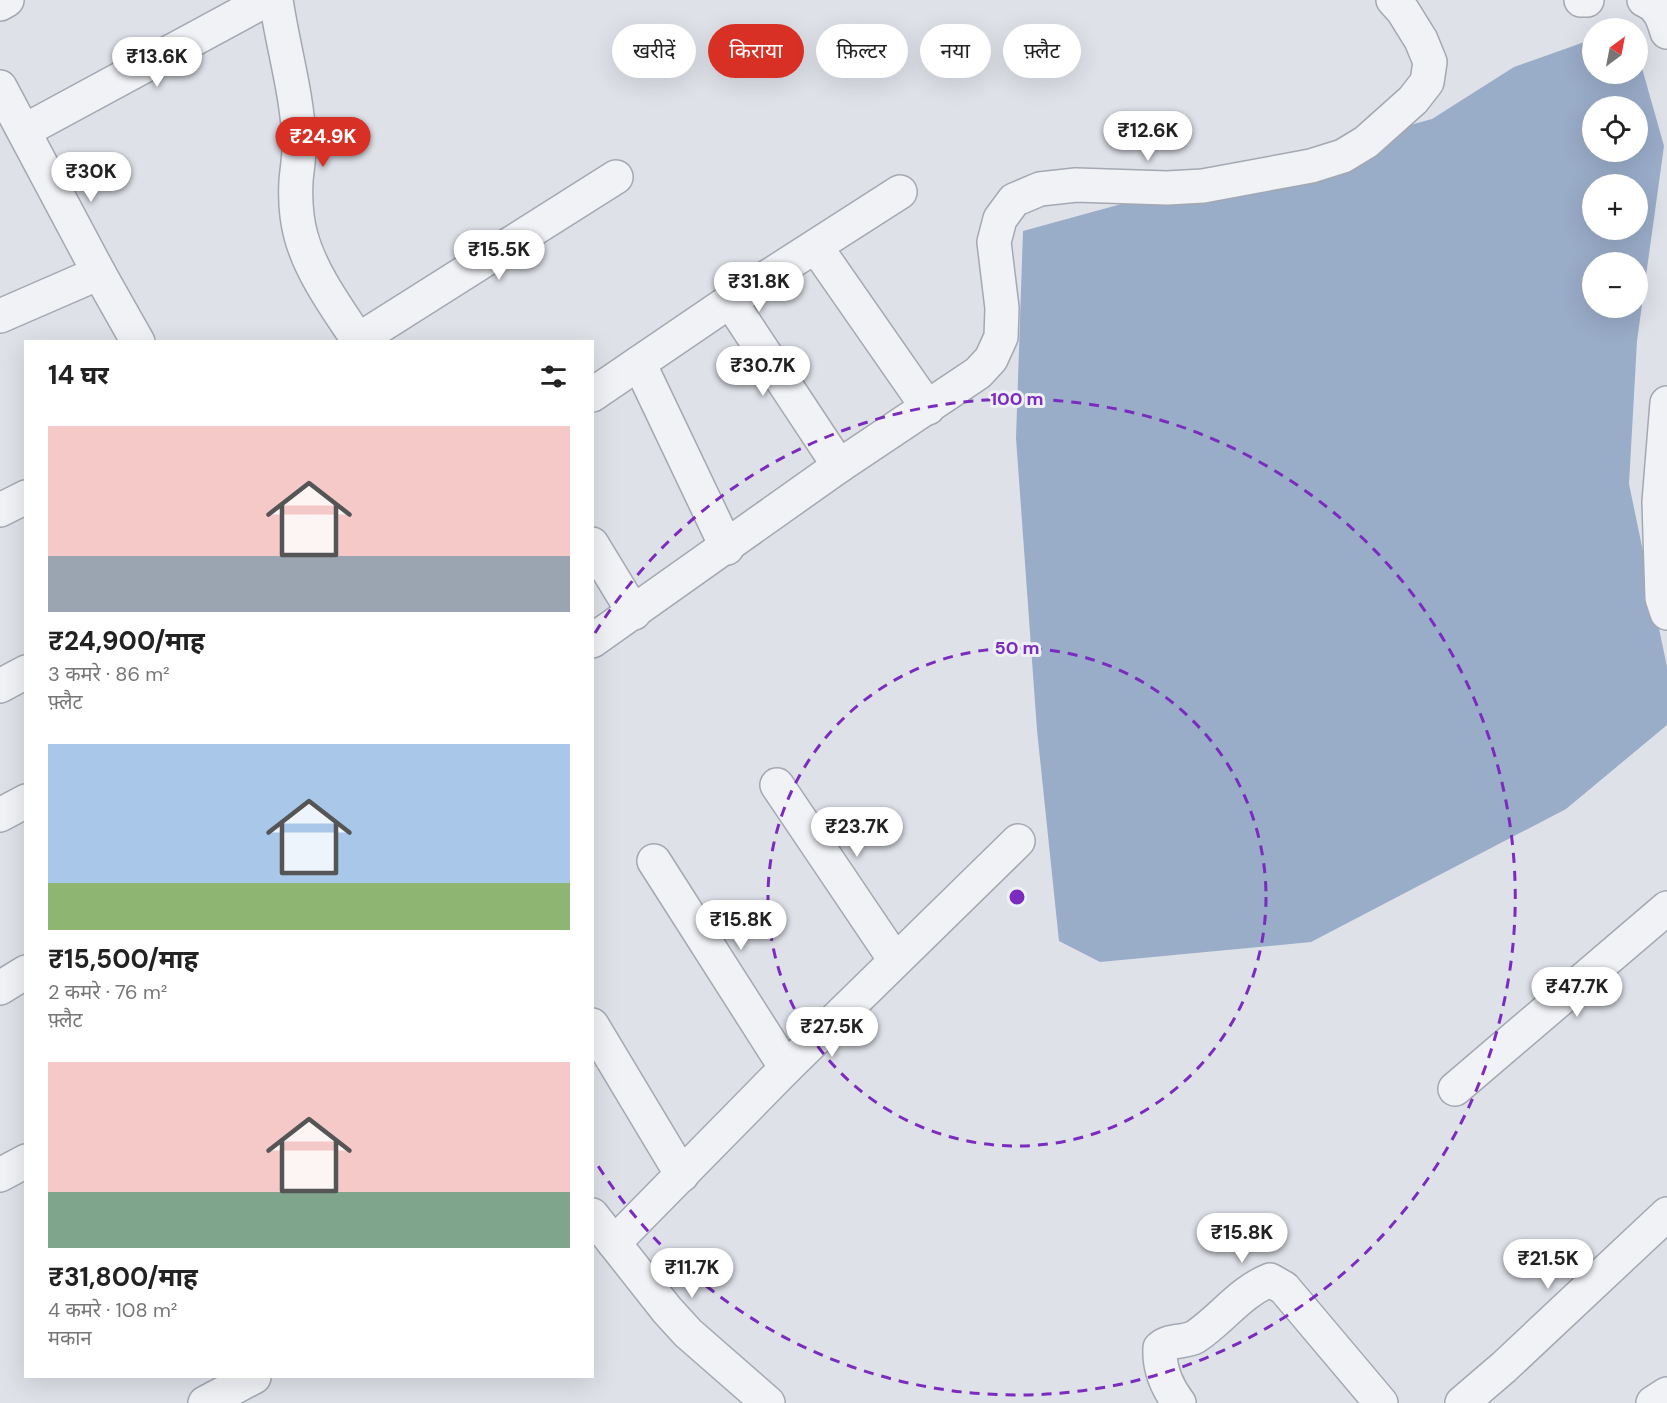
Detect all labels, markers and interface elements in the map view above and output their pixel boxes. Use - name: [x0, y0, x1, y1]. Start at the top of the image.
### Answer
- north arrow: [1582, 18, 1648, 84]
- map controls: [1582, 18, 1648, 318]
- chip: खरीदें: [612, 24, 696, 78]
- chip: किराया: [708, 24, 804, 78]
- chip: फ़िल्टर: [816, 24, 908, 78]
- chip: नया: [920, 24, 991, 78]
- chip: फ़्लैट: [1003, 24, 1081, 78]
- pin: ₹13.6K: [108, 37, 206, 88]
- text: ₹13.6K: [126, 43, 188, 69]
- button: locate: [1582, 96, 1648, 162]
- pin: ₹12.6K: [1099, 111, 1197, 162]
- pin: ₹24.9K: [274, 117, 372, 168]
- text: ₹12.6K: [1117, 117, 1179, 143]
- text: ₹24.9K: [290, 123, 356, 149]
- pin: ₹30K: [55, 152, 127, 203]
- text: ₹30K: [65, 158, 117, 184]
- button: +: [1582, 174, 1648, 240]
- pin: ₹15.5K: [450, 230, 548, 281]
- text: ₹15.5K: [468, 236, 530, 262]
- button: −: [1582, 252, 1648, 318]
- pin: ₹31.8K: [710, 262, 808, 313]
- text: ₹31.8K: [728, 268, 790, 294]
- pin: ₹30.7K: [714, 346, 812, 397]
- text: ₹30.7K: [730, 352, 796, 378]
- text: 14 घर: [48, 358, 109, 392]
- icon: filters: [537, 360, 570, 393]
- text: 100 m: [990, 387, 1044, 411]
- icon: home: [255, 465, 363, 573]
- text: ₹24,900/माह: [48, 624, 205, 658]
- text: 50 m: [994, 636, 1040, 660]
- text: 3 कमरे · 86 m²: [48, 661, 170, 687]
- text: फ़्लैट: [48, 689, 83, 715]
- icon: home: [255, 783, 363, 891]
- pin: ₹23.7K: [808, 807, 906, 858]
- text: ₹23.7K: [825, 813, 889, 839]
- centre of rings: [1007, 887, 1027, 907]
- pin: ₹15.8K: [692, 900, 790, 951]
- text: ₹15.8K: [710, 906, 772, 932]
- text: ₹15,500/माह: [48, 942, 198, 976]
- pin: ₹47.7K: [1528, 967, 1626, 1018]
- text: ₹47.7K: [1545, 973, 1609, 999]
- text: 2 कमरे · 76 m²: [48, 979, 167, 1005]
- text: फ़्लैट: [48, 1007, 83, 1033]
- pin: ₹27.5K: [783, 1007, 881, 1058]
- text: ₹27.5K: [800, 1013, 864, 1039]
- icon: home: [255, 1101, 363, 1209]
- pin: ₹15.8K: [1193, 1213, 1291, 1264]
- text: ₹15.8K: [1211, 1219, 1273, 1245]
- pin: ₹21.5K: [1499, 1239, 1597, 1290]
- text: ₹21.5K: [1517, 1245, 1579, 1271]
- pin: ₹11.7K: [643, 1248, 741, 1299]
- text: ₹11.7K: [664, 1254, 720, 1280]
- text: ₹31,800/माह: [48, 1260, 198, 1294]
- text: 4 कमरे · 108 m²: [48, 1297, 177, 1323]
- text: मकान: [48, 1325, 92, 1351]

